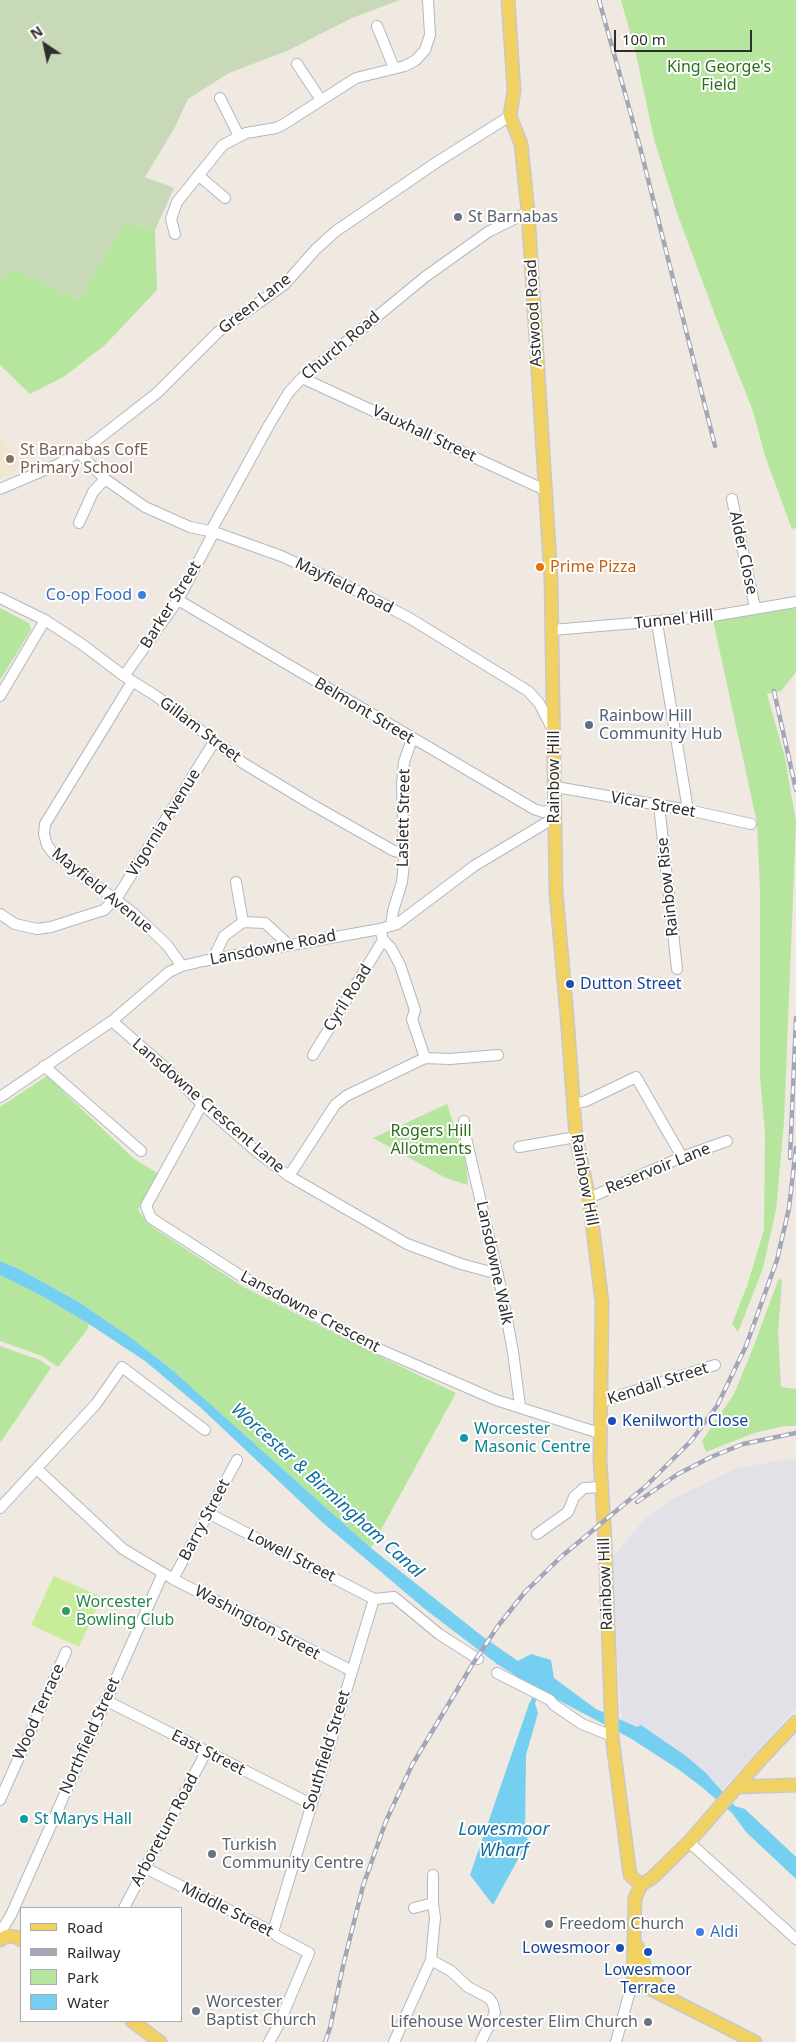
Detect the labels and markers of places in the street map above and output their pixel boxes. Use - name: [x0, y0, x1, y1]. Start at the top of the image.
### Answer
- place label: St Barnabas: [468, 207, 558, 227]
- marker: St Barnabas: [452, 211, 464, 223]
- place label: St Barnabas CofE Primary School: [20, 440, 148, 478]
- marker: St Barnabas CofE Primary School: [4, 453, 16, 465]
- place label: Prime Pizza: [550, 557, 636, 577]
- marker: Prime Pizza: [534, 561, 546, 573]
- place label: Co-op Food: [46, 585, 132, 605]
- marker: Co-op Food: [136, 589, 148, 601]
- place label: Rainbow Hill Community Hub: [599, 706, 722, 744]
- marker: Rainbow Hill Community Hub: [583, 719, 595, 731]
- place label: Dutton Street: [580, 974, 682, 994]
- marker: Dutton Street: [564, 978, 576, 990]
- place label: Kenilworth Close: [622, 1411, 748, 1431]
- marker: Kenilworth Close: [606, 1415, 618, 1427]
- place label: Worcester Masonic Centre: [474, 1419, 591, 1457]
- marker: Worcester Masonic Centre: [458, 1432, 470, 1444]
- place label: Worcester Bowling Club: [76, 1592, 174, 1630]
- marker: Worcester Bowling Club: [60, 1605, 72, 1617]
- place label: St Marys Hall: [34, 1809, 132, 1829]
- marker: St Marys Hall: [18, 1813, 30, 1825]
- place label: Turkish Community Centre: [222, 1835, 364, 1873]
- marker: Turkish Community Centre: [206, 1848, 218, 1860]
- place label: Freedom Church: [559, 1914, 684, 1934]
- marker: Freedom Church: [543, 1918, 555, 1930]
- place label: Aldi: [710, 1922, 738, 1942]
- marker: Aldi: [694, 1926, 706, 1938]
- place label: Lowesmoor: [522, 1938, 610, 1958]
- marker: Lowesmoor: [614, 1942, 626, 1954]
- marker: Lowesmoor Terrace: [642, 1946, 654, 1958]
- place label: Lowesmoor Terrace: [604, 1960, 692, 1998]
- place label: Worcester Baptist Church: [206, 1992, 316, 2030]
- marker: Worcester Baptist Church: [190, 2005, 202, 2017]
- place label: Lifehouse Worcester Elim Church: [390, 2012, 638, 2032]
- marker: Lifehouse Worcester Elim Church: [642, 2016, 654, 2028]

